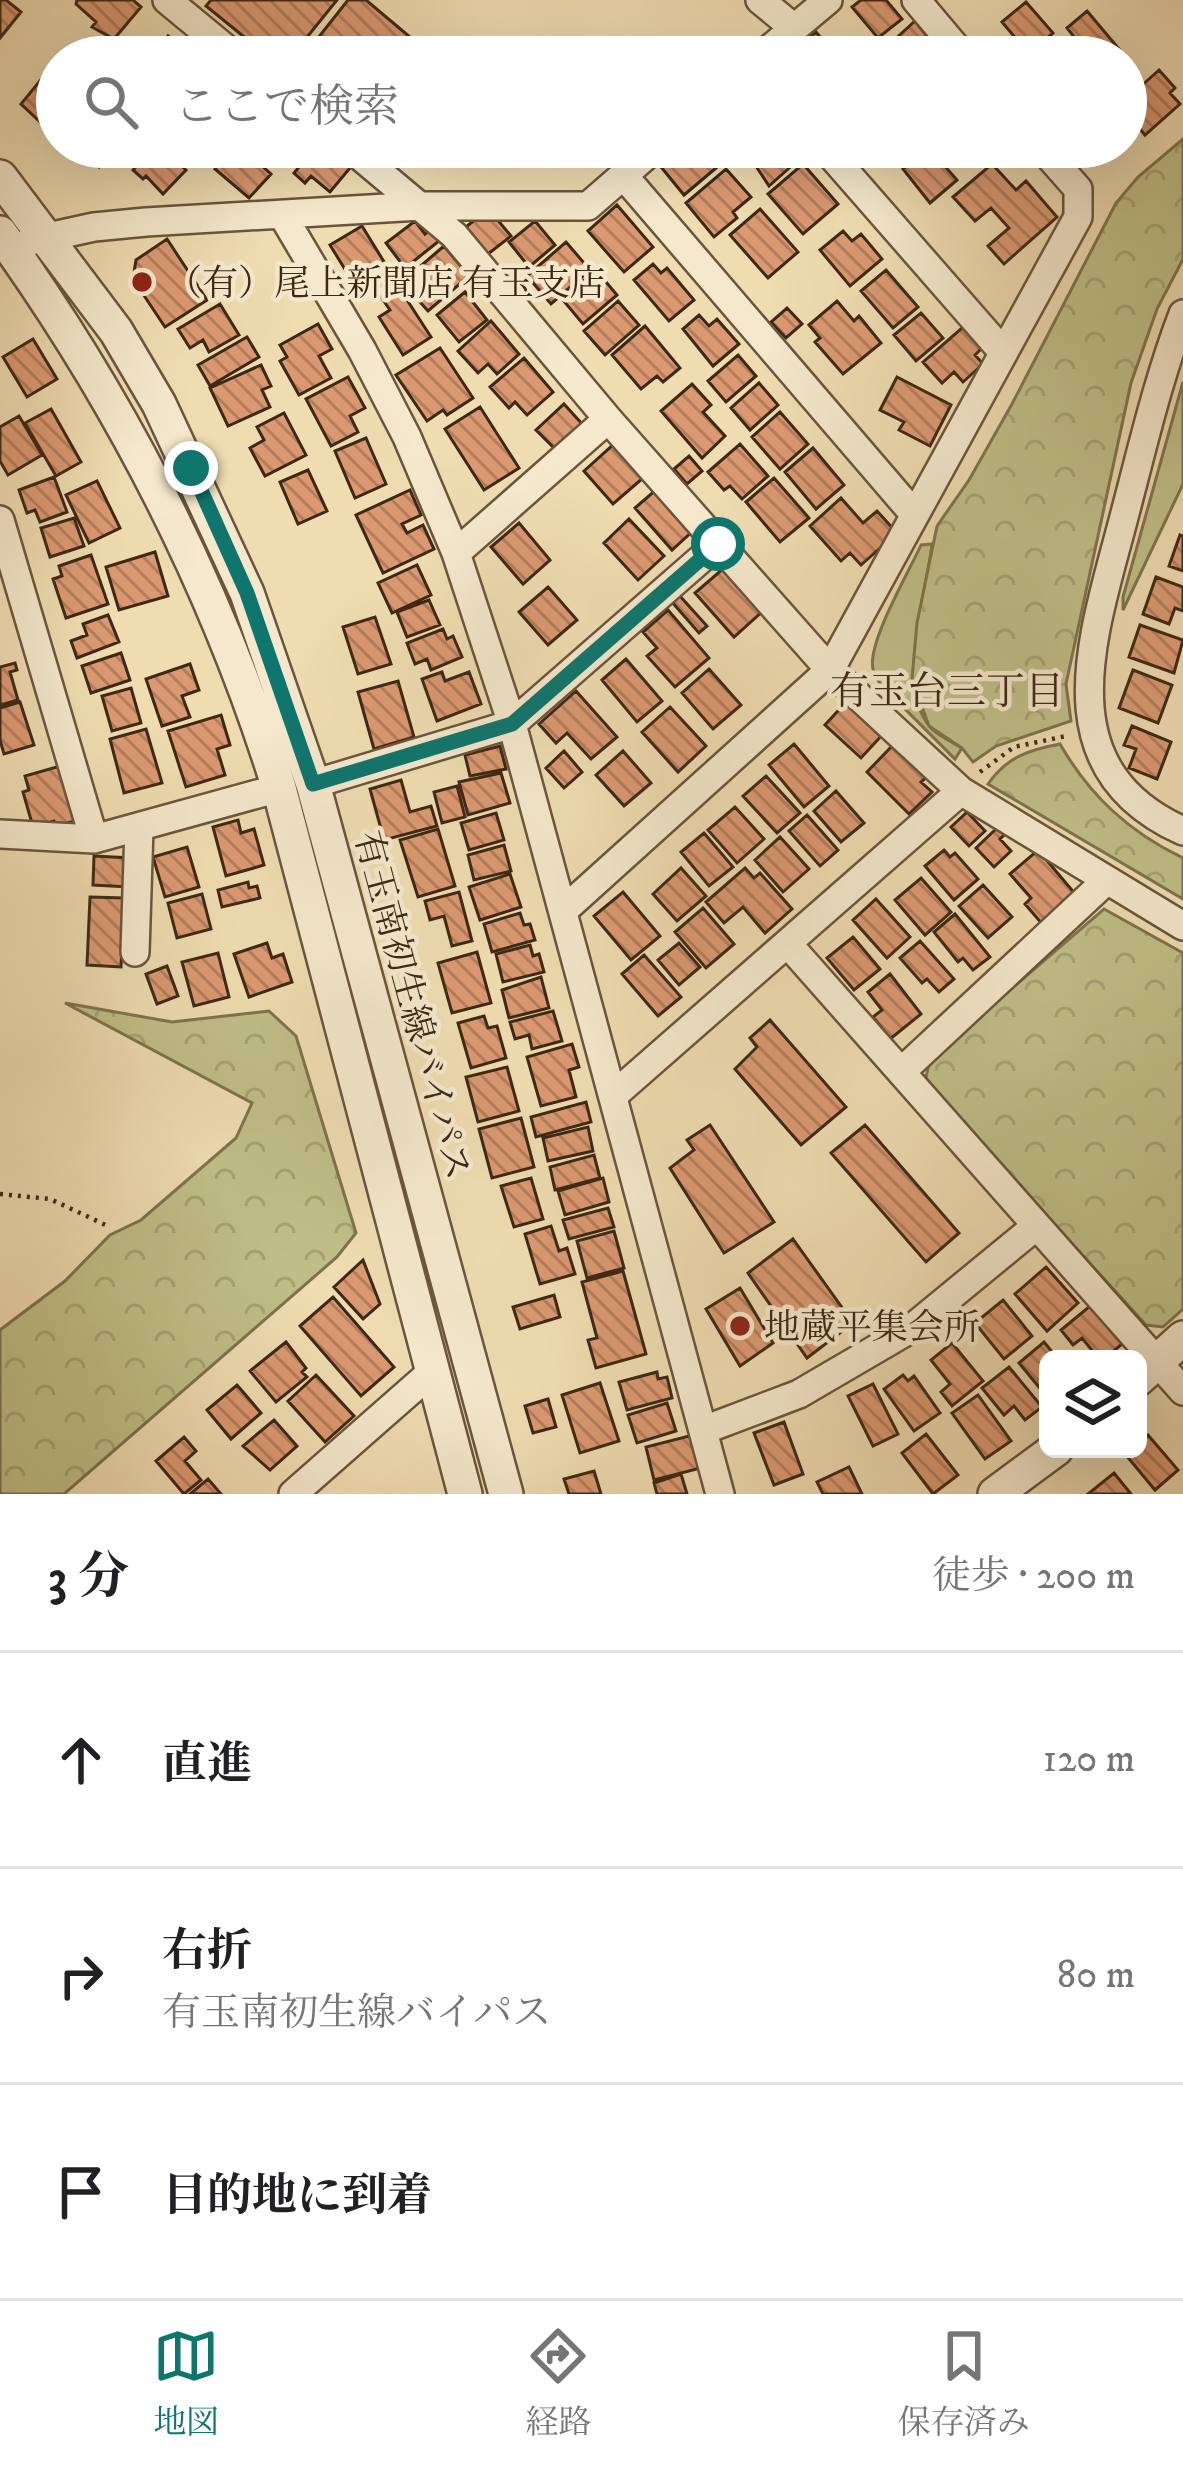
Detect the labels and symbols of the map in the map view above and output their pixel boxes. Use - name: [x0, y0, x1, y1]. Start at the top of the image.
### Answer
- place label: （有）尾上新聞店 有玉支店: [166, 262, 606, 307]
- marker: （有）尾上新聞店 有玉支店: [129, 269, 155, 295]
- route end: [164, 441, 218, 495]
- route start: [691, 517, 745, 571]
- district label: 有玉台三丁目: [830, 668, 1064, 717]
- street label: 有玉南初生線バイパス: [343, 826, 480, 1185]
- place label: 地蔵平集会所: [764, 1306, 980, 1351]
- marker: 地蔵平集会所: [727, 1313, 753, 1339]

